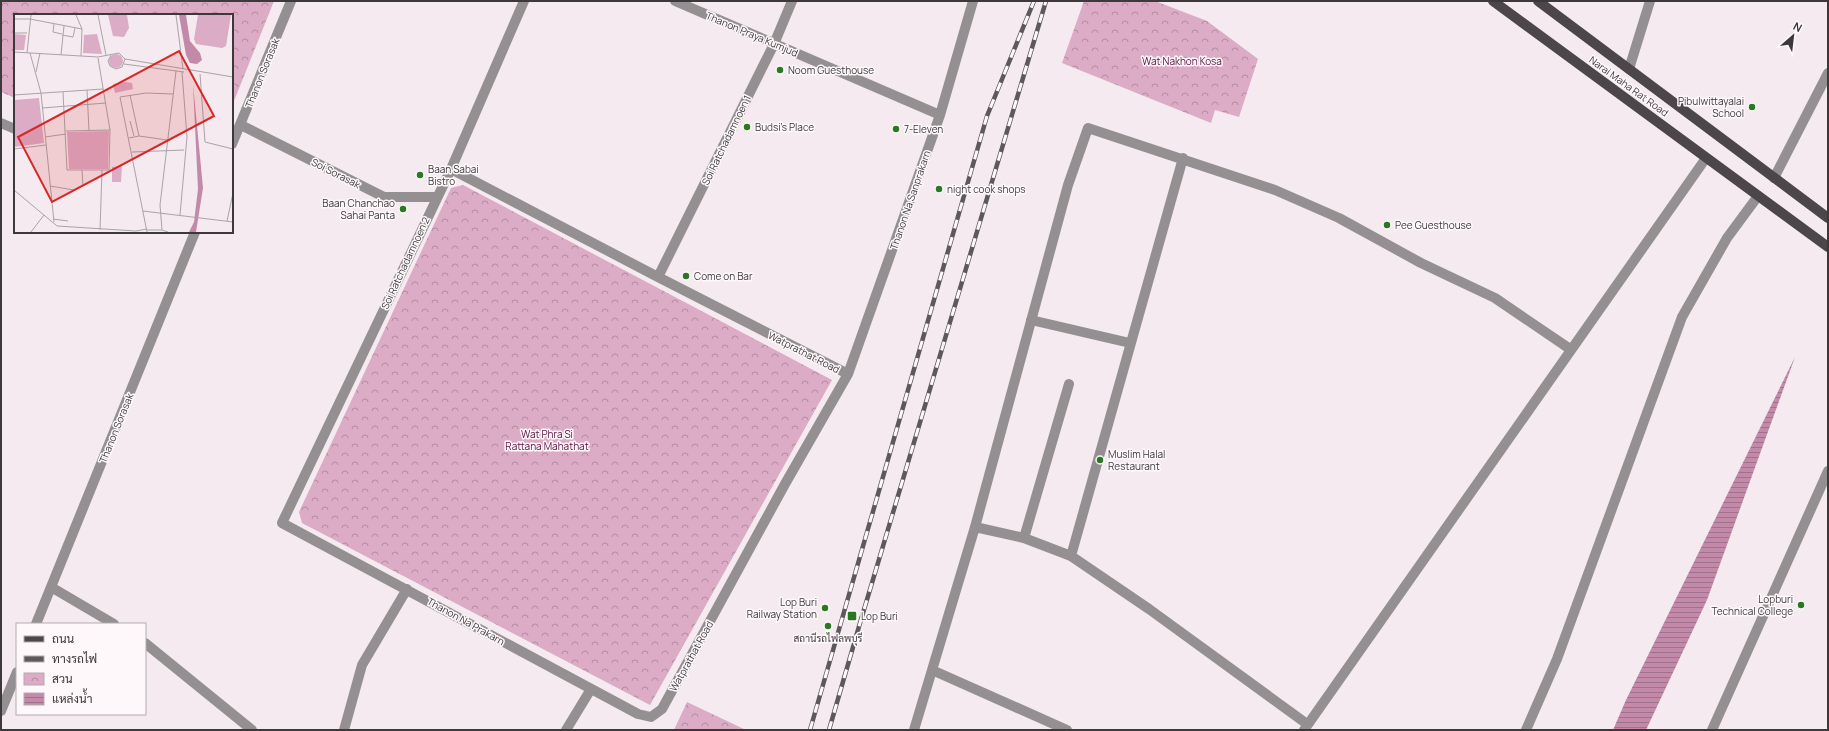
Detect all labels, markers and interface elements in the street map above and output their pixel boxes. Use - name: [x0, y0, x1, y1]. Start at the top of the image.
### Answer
- street label: Thanon Praya Kumjud: [704, 8, 800, 60]
- inset map: [14, 14, 233, 233]
- north arrow: [1773, 16, 1813, 56]
- text: N: [1791, 18, 1805, 35]
- street label: Thanon Sorasak: [242, 35, 283, 110]
- street label: Narai Maha Rat Road: [1587, 52, 1671, 120]
- park label: Wat Nakhon Kosa: [1142, 54, 1222, 68]
- place label: Noom Guesthouse: [788, 63, 874, 77]
- marker: Noom Guesthouse: [775, 65, 785, 75]
- street label: Soi Ratchadamnoen 1: [698, 93, 754, 187]
- place label: Pibulwittayalai School: [1678, 94, 1744, 120]
- marker: Pibulwittayalai School: [1747, 102, 1757, 112]
- place label: Budsi's Place: [755, 120, 814, 134]
- marker: Budsi's Place: [742, 122, 752, 132]
- place label: 7-Eleven: [904, 122, 943, 136]
- marker: 7-Eleven: [891, 124, 901, 134]
- street label: Thanon Na Sanprakarn: [886, 148, 934, 252]
- street label: Soi Sorasak: [309, 155, 364, 192]
- place label: Baan Sabai Bistro: [428, 162, 479, 188]
- marker: Baan Sabai Bistro: [415, 170, 425, 180]
- place label: night cook shops: [947, 182, 1026, 196]
- marker: night cook shops: [934, 184, 944, 194]
- place label: Baan Chanchao Sahai Panta: [322, 196, 395, 222]
- marker: Baan Chanchao Sahai Panta: [398, 204, 408, 214]
- street label: Soi Ratchadamnoen 2: [377, 214, 433, 311]
- place label: Pee Guesthouse: [1395, 218, 1472, 232]
- marker: Pee Guesthouse: [1382, 220, 1392, 230]
- place label: Come on Bar: [694, 269, 753, 283]
- marker: Come on Bar: [681, 271, 691, 281]
- street label: Watprathat Road: [766, 328, 842, 376]
- street label: Thanon Sorasak: [96, 390, 137, 465]
- park label: Wat Phra Si Rattana Mahathat: [505, 427, 589, 453]
- place label: Muslim Halal Restaurant: [1108, 447, 1165, 473]
- marker: Muslim Halal Restaurant: [1095, 455, 1105, 465]
- place label: Lopburi Technical College: [1711, 592, 1793, 618]
- street label: Thanon Na Prakarn: [425, 594, 507, 648]
- place label: Lop Buri Railway Station: [747, 595, 817, 621]
- marker: Lopburi Technical College: [1796, 600, 1806, 610]
- marker: Lop Buri Railway Station: [820, 603, 830, 613]
- place label: Lop Buri: [861, 609, 898, 623]
- marker: Lop Buri: [846, 610, 858, 622]
- street label: Watprathat Road: [666, 618, 716, 694]
- marker: สถานีรถไฟลพบุรี: [823, 621, 833, 631]
- legend: [16, 623, 146, 715]
- text: ถนน: [52, 630, 75, 647]
- place label: สถานีรถไฟลพบุรี: [794, 631, 863, 646]
- text: ทางรถไฟ: [52, 650, 97, 667]
- text: สวน: [52, 670, 73, 687]
- text: แหล่งน้ำ: [52, 688, 92, 707]

